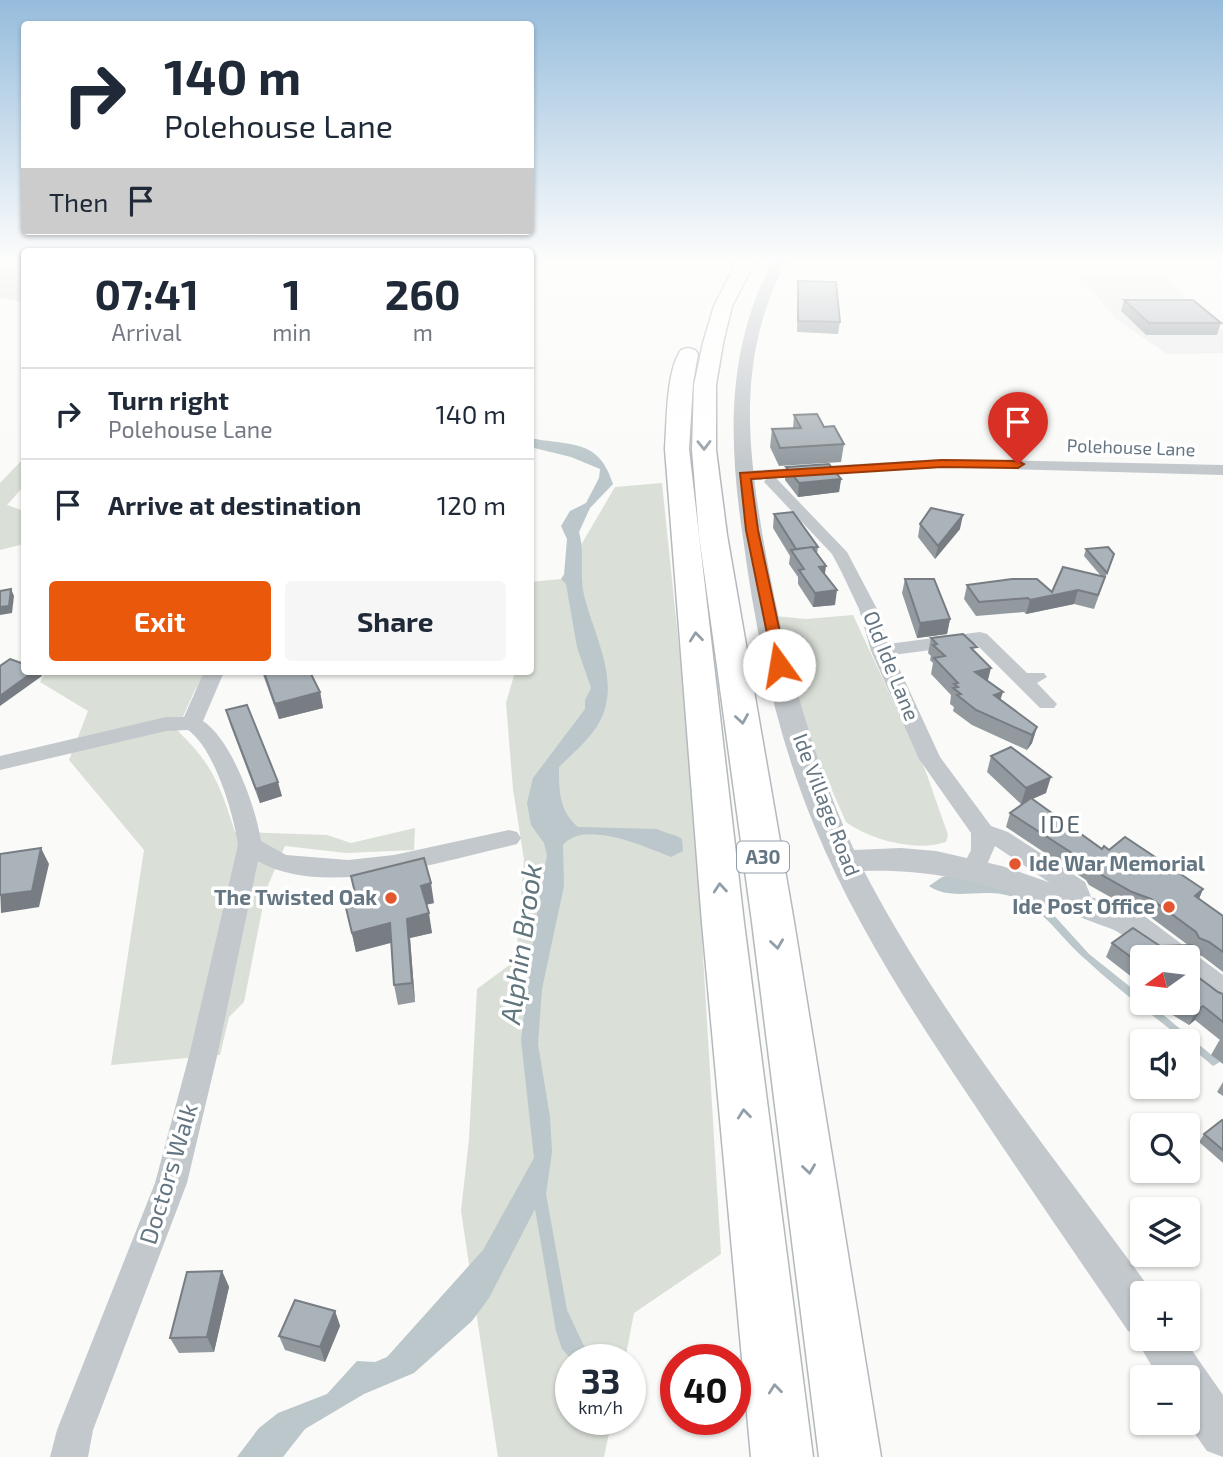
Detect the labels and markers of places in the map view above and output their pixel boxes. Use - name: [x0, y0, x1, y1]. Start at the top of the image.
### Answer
- pin: [988, 392, 1048, 464]
- place label: Ide War Memorial: [1029, 850, 1205, 875]
- marker: Ide War Memorial: [1007, 856, 1023, 872]
- place label: The Twisted Oak: [214, 884, 377, 909]
- marker: The Twisted Oak: [383, 890, 399, 906]
- place label: Ide Post Office: [1012, 893, 1155, 918]
- marker: Ide Post Office: [1161, 899, 1177, 915]

